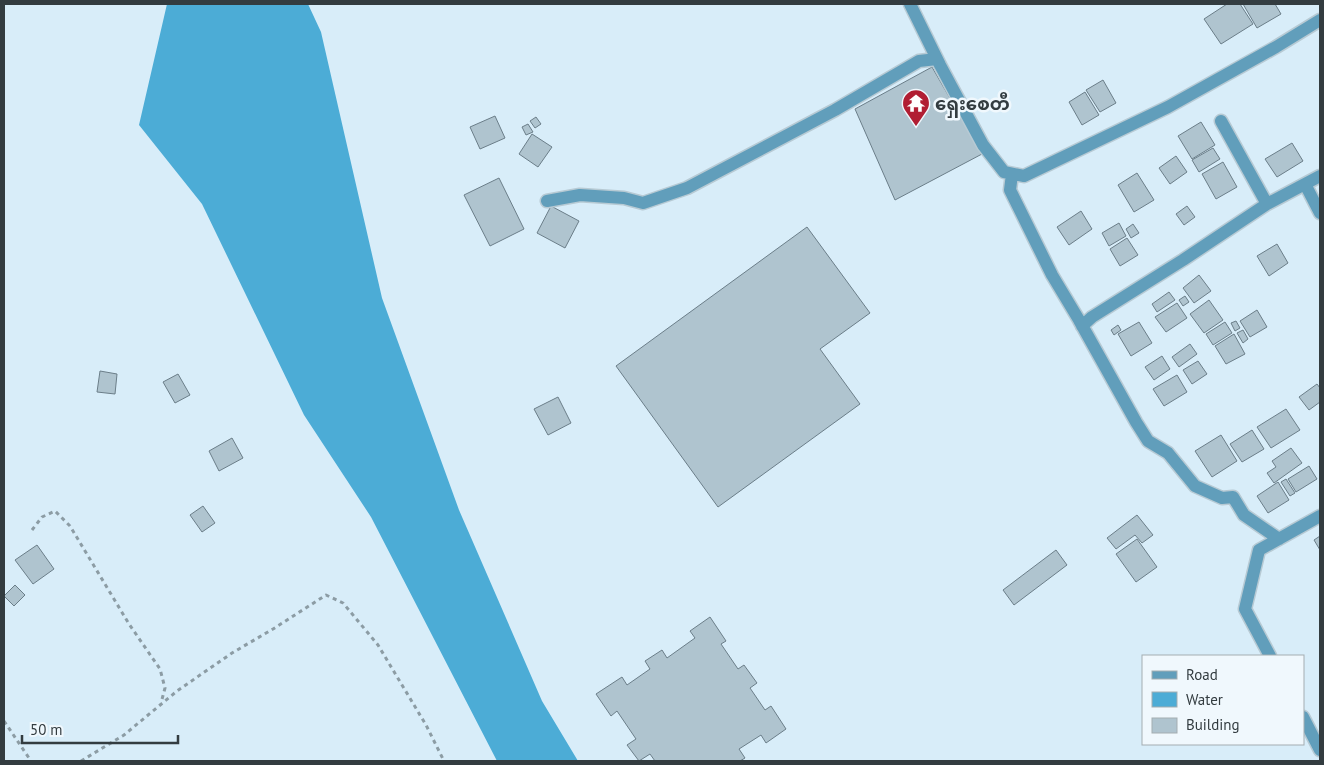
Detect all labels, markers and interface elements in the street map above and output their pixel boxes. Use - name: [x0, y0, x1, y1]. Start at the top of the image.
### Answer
- temple icon: ရှေးစေတီ: [901, 88, 931, 127]
- place label: ရှေးစေတီ: [935, 92, 1010, 118]
- legend: [1142, 655, 1304, 745]
- text: Road: [1186, 665, 1218, 684]
- text: Water: [1186, 690, 1223, 709]
- scale bar: [22, 712, 179, 744]
- text: Building: [1186, 715, 1240, 734]
- text: 50 m: [30, 720, 63, 739]

